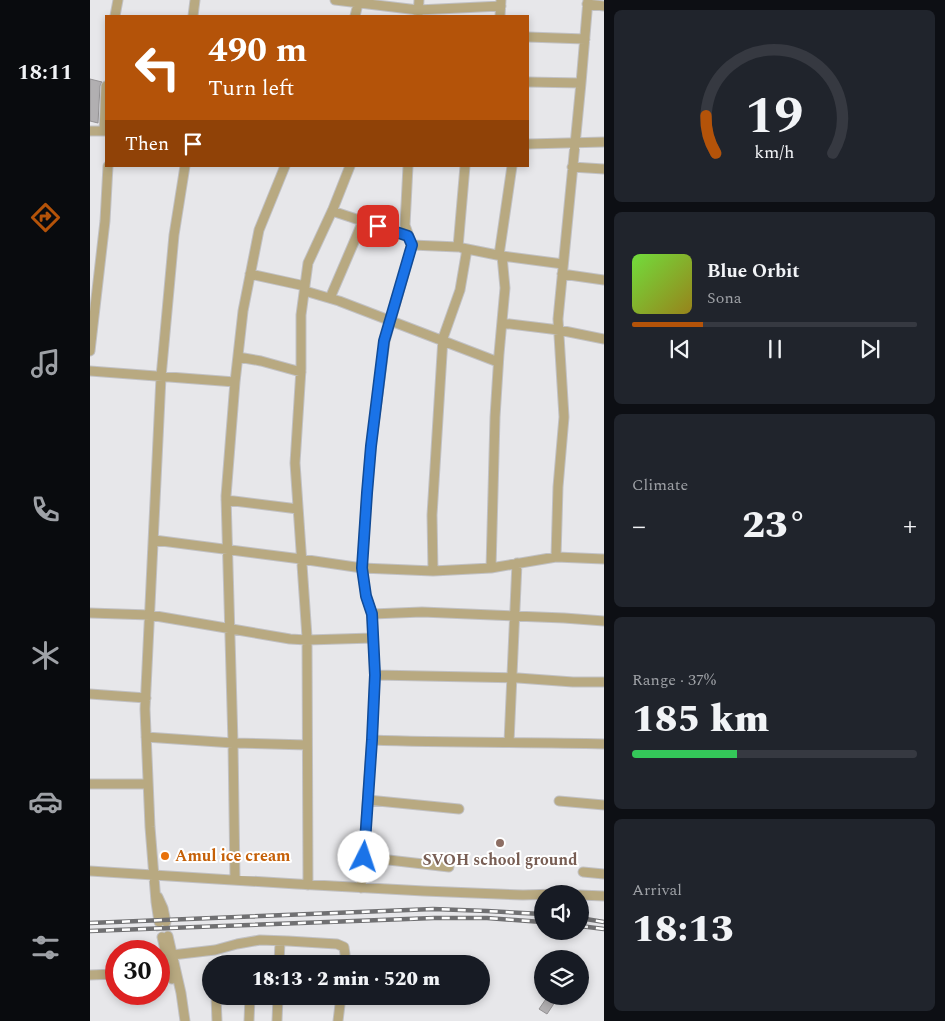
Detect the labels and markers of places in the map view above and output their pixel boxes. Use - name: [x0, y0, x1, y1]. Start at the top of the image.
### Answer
- pin: [357, 205, 399, 247]
- marker: SVOH school ground: [494, 837, 506, 849]
- place label: Amul ice cream: [175, 844, 291, 868]
- place label: SVOH school ground: [422, 848, 578, 872]
- marker: Amul ice cream: [159, 850, 171, 862]

